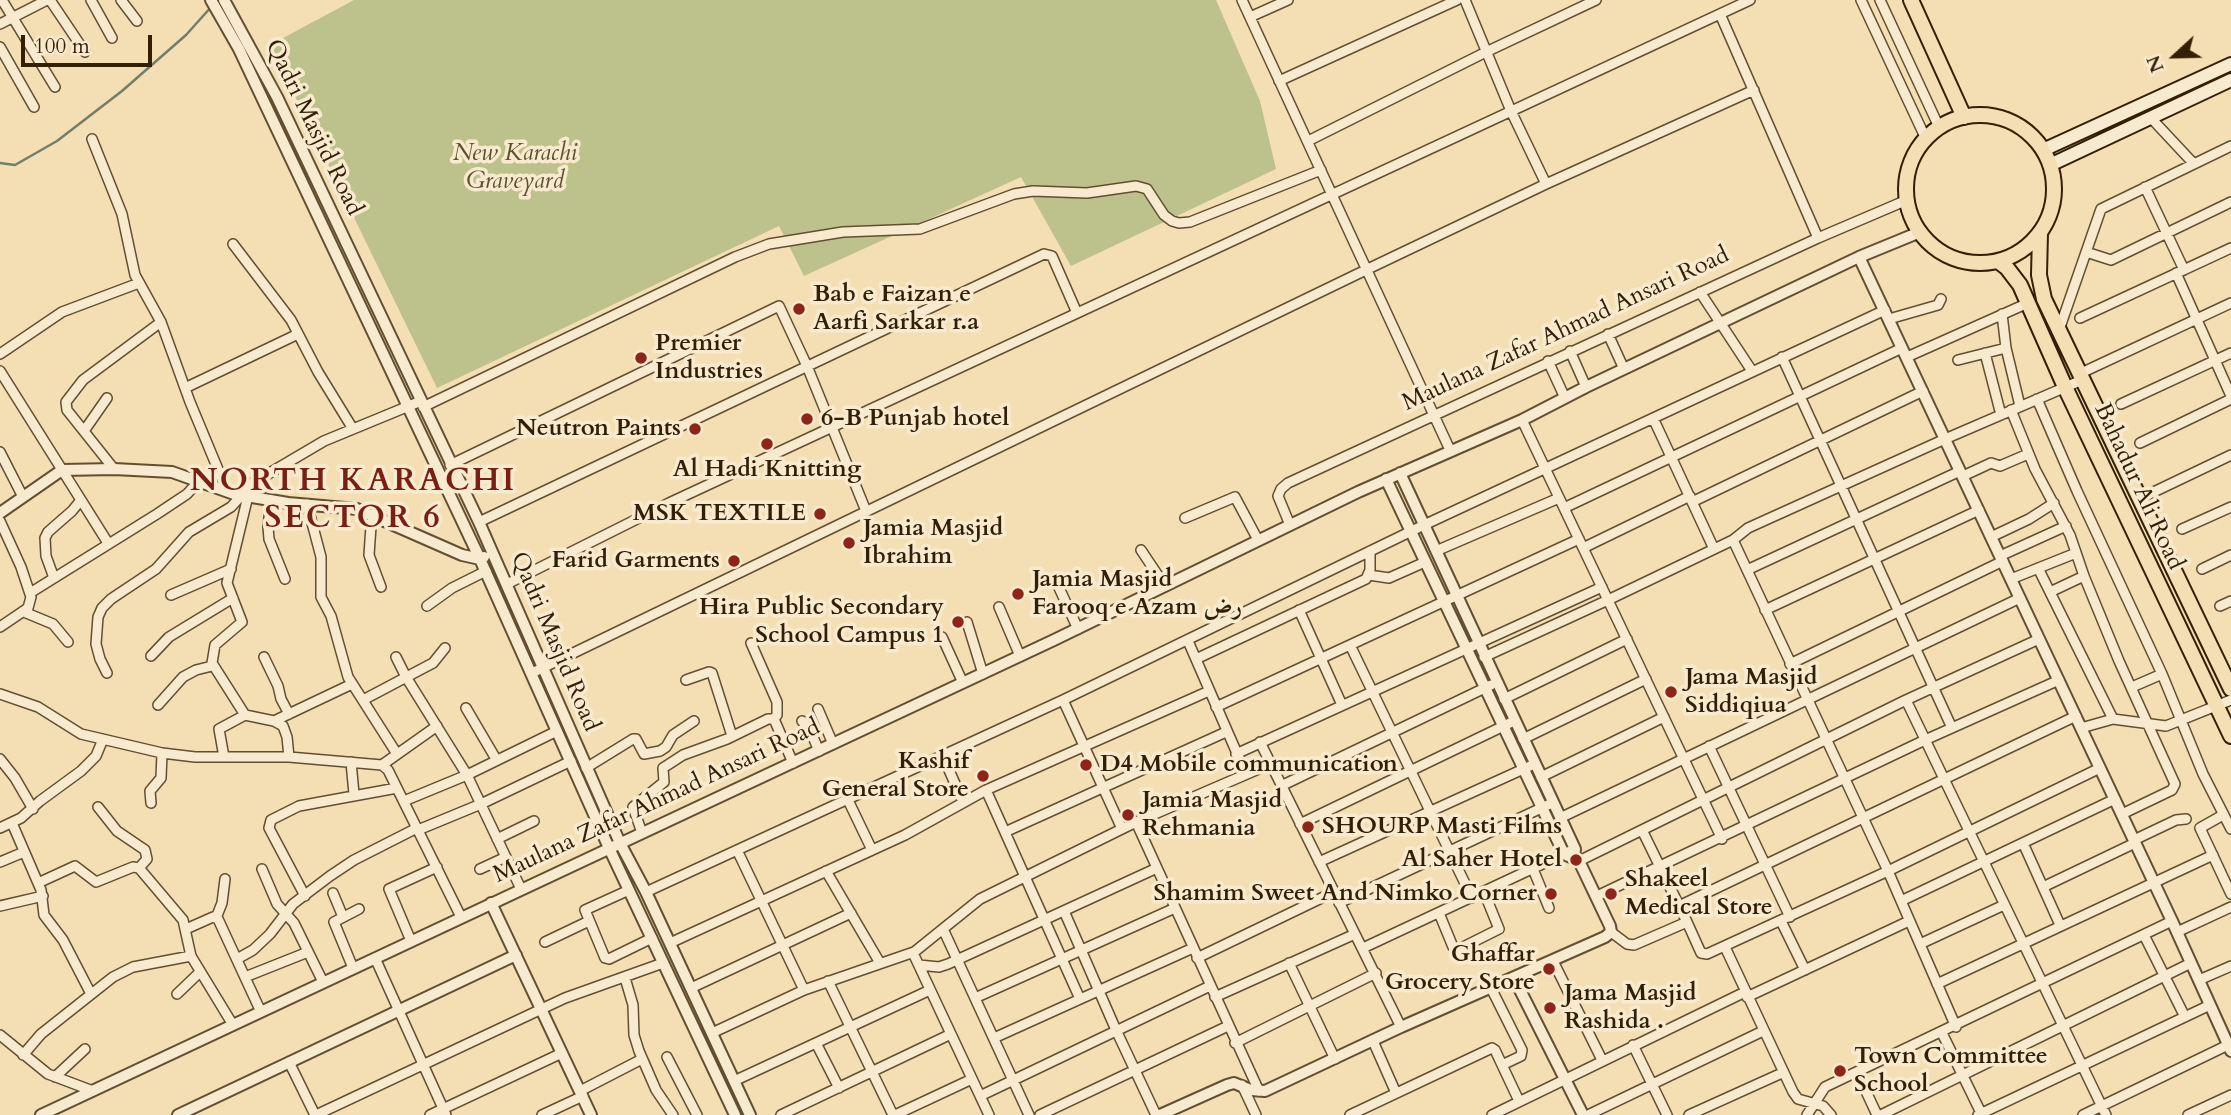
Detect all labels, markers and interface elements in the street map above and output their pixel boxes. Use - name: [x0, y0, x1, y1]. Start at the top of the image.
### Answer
- scale bar: [24, 21, 156, 65]
- north arrow: [2140, 21, 2210, 91]
- text: 100 m: [34, 32, 90, 61]
- street label: Qadri Masjid Road: [258, 35, 368, 221]
- text: N: [2140, 51, 2171, 76]
- park label: New Karachi Graveyard: [453, 140, 577, 196]
- street label: Maulana Zafar Ahmad Ansari Road: [1398, 241, 1734, 419]
- place label: Bab e Faizan e Aarfi Sarkar r.a: [813, 281, 979, 337]
- marker: Bab e Faizan e Aarfi Sarkar r.a: [791, 301, 807, 317]
- place label: Premier Industries: [655, 330, 763, 386]
- marker: Premier Industries: [633, 350, 649, 366]
- street label: Bahadur Ali Road: [2087, 399, 2189, 575]
- place label: 6-B Punjab hotel: [821, 405, 1009, 433]
- marker: 6-B Punjab hotel: [799, 411, 815, 427]
- place label: Neutron Paints: [516, 415, 681, 443]
- marker: Neutron Paints: [687, 421, 703, 437]
- marker: Al Hadi Knitting: [759, 436, 775, 452]
- place label: Al Hadi Knitting: [673, 456, 861, 484]
- district label: NORTH KARACHI SECTOR 6: [191, 464, 515, 539]
- place label: MSK TEXTILE: [633, 500, 806, 528]
- marker: MSK TEXTILE: [812, 506, 828, 522]
- place label: Jamia Masjid Ibrahim: [863, 515, 1003, 571]
- marker: Jamia Masjid Ibrahim: [841, 535, 857, 551]
- place label: Farid Garments: [552, 547, 720, 575]
- street label: Qadri Masjid Road: [503, 548, 605, 736]
- marker: Farid Garments: [726, 553, 742, 569]
- place label: Jamia Masjid Farooq e Azam رض: [1032, 566, 1242, 622]
- marker: Jamia Masjid Farooq e Azam رض: [1010, 586, 1026, 602]
- place label: Hira Public Secondary School Campus 1: [699, 594, 944, 650]
- marker: Hira Public Secondary School Campus 1: [950, 614, 966, 630]
- place label: Jama Masjid Siddiqiua: [1685, 664, 1817, 720]
- marker: Jama Masjid Siddiqiua: [1663, 684, 1679, 700]
- street label: Maulana Zafar Ahmad Ansari Road: [489, 713, 825, 891]
- place label: Kashif General Store: [822, 748, 969, 804]
- place label: D4 Mobile communication: [1100, 751, 1398, 779]
- marker: D4 Mobile communication: [1078, 757, 1094, 773]
- marker: Kashif General Store: [975, 768, 991, 784]
- place label: Jamia Masjid Rehmania: [1142, 787, 1282, 843]
- marker: Jamia Masjid Rehmania: [1120, 807, 1136, 823]
- place label: SHOURP Masti Films: [1322, 813, 1562, 841]
- marker: SHOURP Masti Films: [1300, 819, 1316, 835]
- place label: Al Saher Hotel: [1401, 846, 1562, 874]
- marker: Al Saher Hotel: [1568, 852, 1584, 868]
- place label: Shakeel Medical Store: [1625, 866, 1773, 922]
- place label: Shamim Sweet And Nimko Corner: [1153, 880, 1537, 908]
- marker: Shamim Sweet And Nimko Corner: [1543, 886, 1559, 902]
- marker: Shakeel Medical Store: [1603, 886, 1619, 902]
- place label: Ghaffar Grocery Store: [1385, 941, 1535, 997]
- marker: Ghaffar Grocery Store: [1541, 961, 1557, 977]
- place label: Jama Masjid Rashida .: [1564, 980, 1696, 1036]
- marker: Jama Masjid Rashida .: [1542, 1000, 1558, 1016]
- place label: Town Committee School: [1854, 1043, 2048, 1099]
- marker: Town Committee School: [1832, 1063, 1848, 1079]

